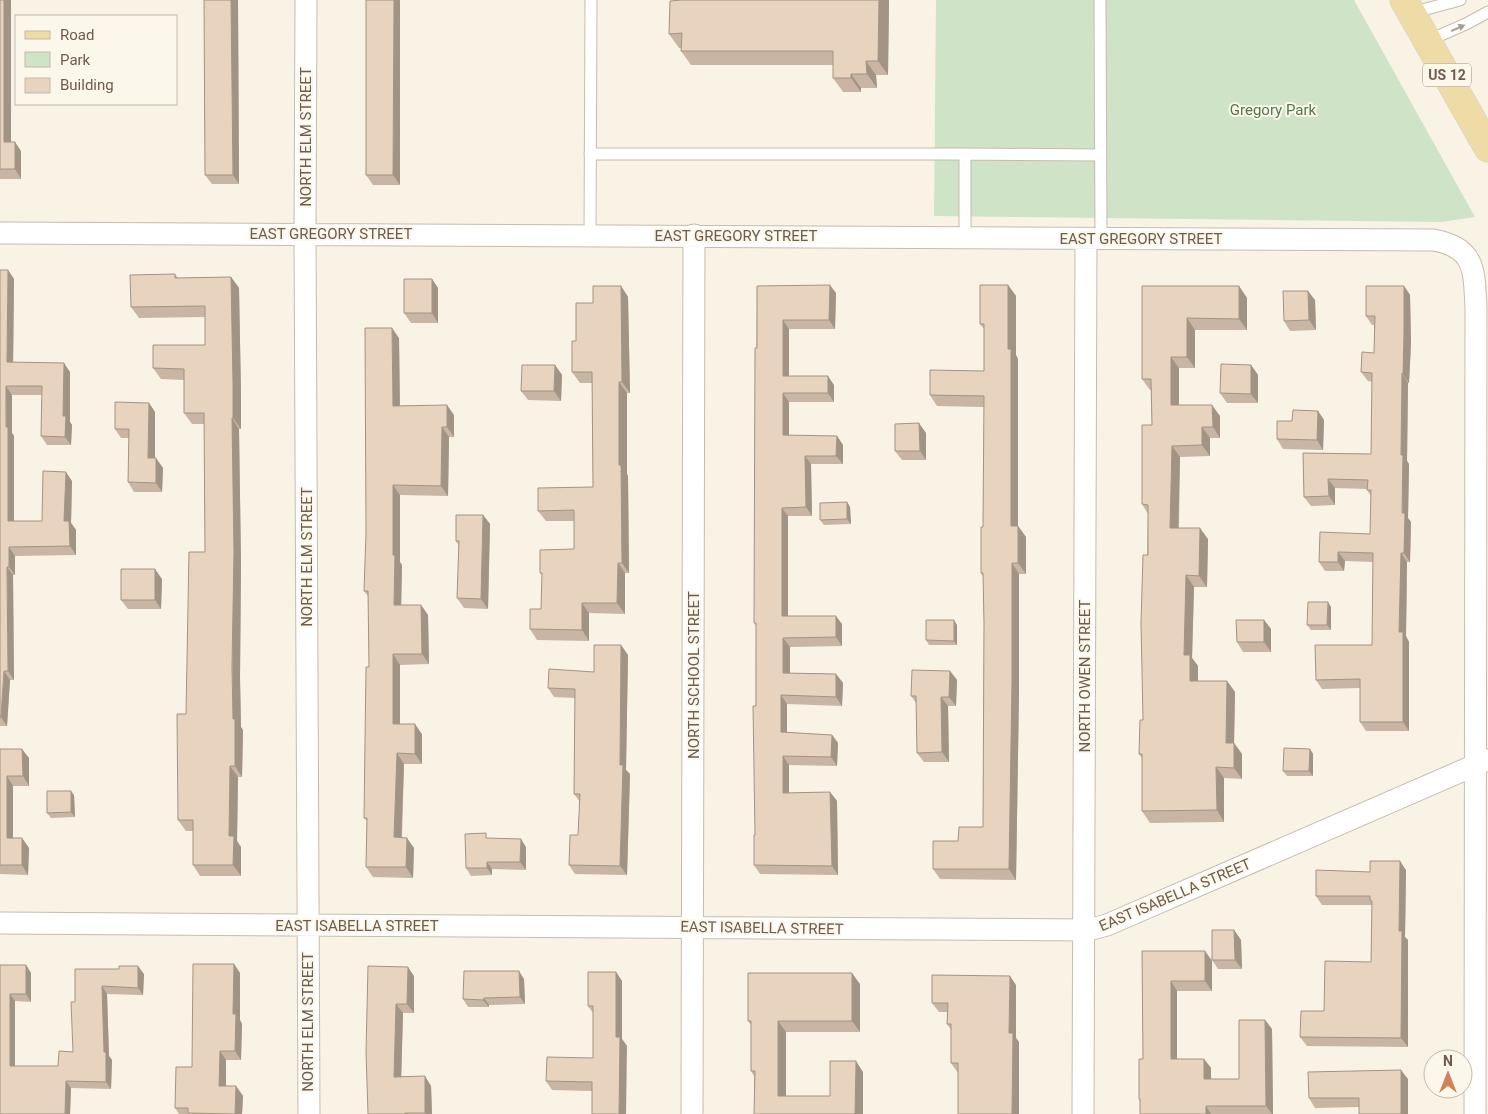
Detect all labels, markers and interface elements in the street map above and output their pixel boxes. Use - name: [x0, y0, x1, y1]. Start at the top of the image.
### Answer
- legend: [15, 15, 178, 105]
- one-way arrow: [1451, 23, 1465, 31]
- text: Road: [60, 26, 94, 44]
- text: Park: [60, 51, 91, 69]
- road number: US 12: [1423, 64, 1471, 86]
- street label: NORTH ELM STREET: [297, 67, 315, 207]
- text: Building: [60, 76, 114, 94]
- park label: Gregory Park: [1230, 101, 1317, 119]
- street label: EAST GREGORY STREET: [250, 225, 413, 243]
- street label: EAST GREGORY STREET: [655, 227, 818, 245]
- street label: EAST GREGORY STREET: [1060, 230, 1223, 248]
- street label: NORTH ELM STREET: [298, 487, 316, 627]
- street label: NORTH SCHOOL STREET: [685, 591, 703, 759]
- street label: NORTH OWEN STREET: [1076, 600, 1094, 752]
- street label: EAST ISABELLA STREET: [1096, 855, 1254, 935]
- street label: EAST ISABELLA STREET: [275, 917, 439, 935]
- street label: EAST ISABELLA STREET: [680, 918, 844, 938]
- street label: NORTH ELM STREET: [299, 952, 317, 1092]
- north arrow: [1423, 1049, 1473, 1099]
- text: N: [1443, 1053, 1453, 1069]

